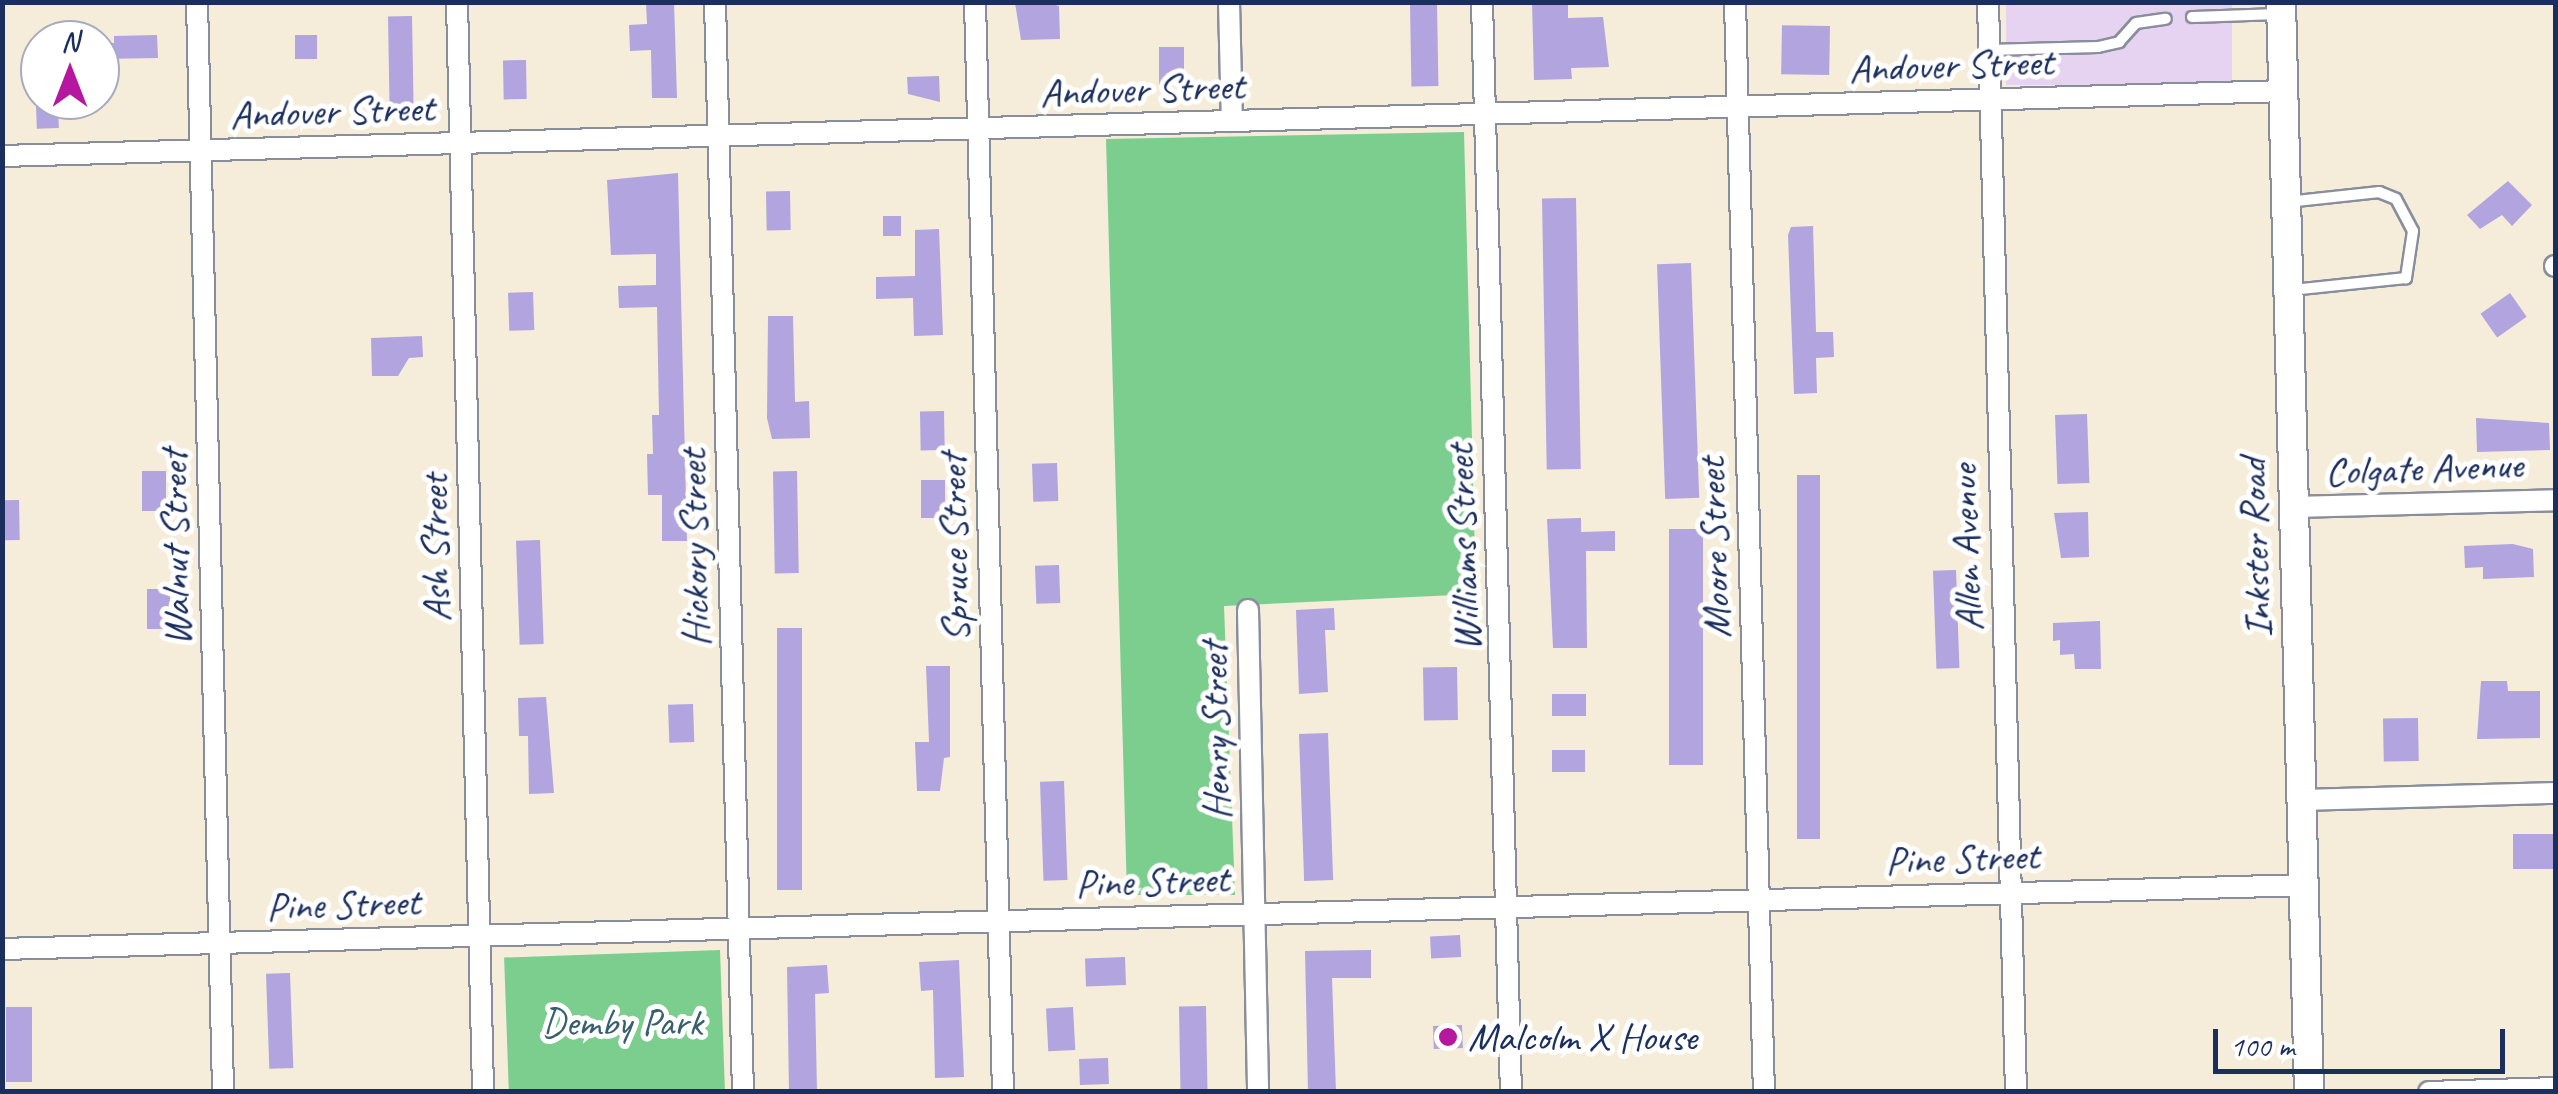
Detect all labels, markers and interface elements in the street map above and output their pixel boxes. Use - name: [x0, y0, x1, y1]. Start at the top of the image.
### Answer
- north arrow: [20, 20, 120, 120]
- text: N: [61, 24, 79, 59]
- street label: Andover Street: [1848, 37, 2054, 93]
- street label: Andover Street: [1039, 61, 1245, 117]
- street label: Andover Street: [229, 83, 435, 139]
- street label: Colgate Avenue: [2324, 441, 2524, 495]
- street label: Williams Street: [1435, 443, 1491, 653]
- street label: Hickory Street: [668, 449, 720, 647]
- street label: Walnut Street: [149, 450, 201, 646]
- street label: Spruce Street: [928, 453, 980, 643]
- street label: Moore Street: [1687, 457, 1741, 639]
- street label: Inkster Road: [2228, 458, 2282, 638]
- street label: Allen Avenue: [1939, 464, 1993, 632]
- street label: Ash Street: [410, 473, 460, 623]
- street label: Henry Street: [1189, 641, 1241, 821]
- street label: Pine Street: [1884, 831, 2040, 885]
- street label: Pine Street: [1074, 854, 1230, 908]
- street label: Pine Street: [265, 877, 421, 931]
- park label: Demby Park: [540, 998, 704, 1046]
- scale bar: [2218, 1009, 2510, 1071]
- place label: Malcolm X House: [1468, 1013, 1697, 1061]
- marker: Malcolm X House: [1437, 1026, 1459, 1048]
- text: 100 m: [2230, 1027, 2295, 1065]

